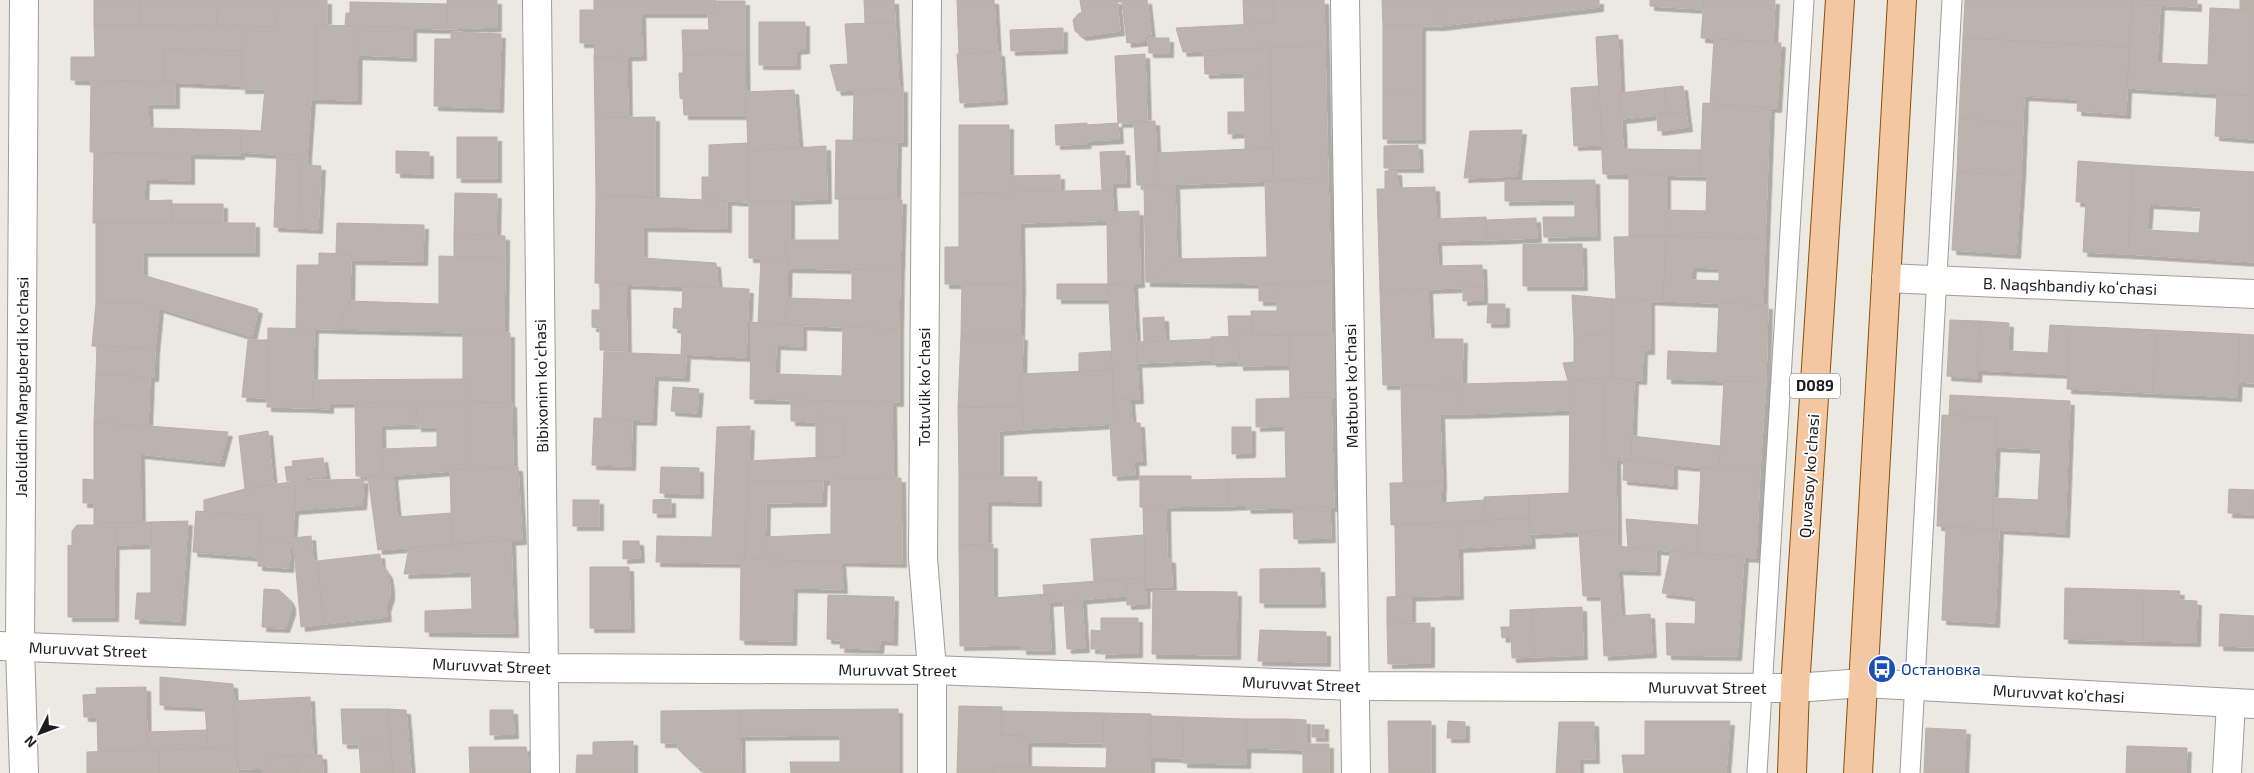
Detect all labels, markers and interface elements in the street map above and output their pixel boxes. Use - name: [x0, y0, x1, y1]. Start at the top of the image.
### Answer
- street label: B. Naqshbandiy koʻchasi: [1983, 273, 2158, 298]
- street label: Jaloliddin Manguberdi ko'chasi: [11, 277, 31, 497]
- street label: Bibixonim koʻchasi: [530, 319, 551, 453]
- street label: Matbuot koʻchasi: [1340, 324, 1361, 448]
- street label: Totuvlik koʻchasi: [914, 327, 933, 447]
- road number: D089: [1790, 374, 1840, 398]
- street label: Quvasoy koʻchasi: [1795, 413, 1823, 539]
- street label: Muruvvat Street: [28, 637, 148, 661]
- street label: Muruvvat Street: [432, 653, 551, 677]
- bus stop icon: Остановка: [1867, 654, 1897, 684]
- place label: Остановка: [1901, 659, 1981, 678]
- street label: Muruvvat Street: [838, 660, 957, 680]
- street label: Muruvvat Street: [1242, 672, 1361, 695]
- street label: Muruvvat Street: [1648, 677, 1767, 697]
- street label: Muruvvat ko'chasi: [1992, 680, 2125, 706]
- north arrow: [15, 708, 65, 758]
- text: N: [20, 733, 40, 751]

